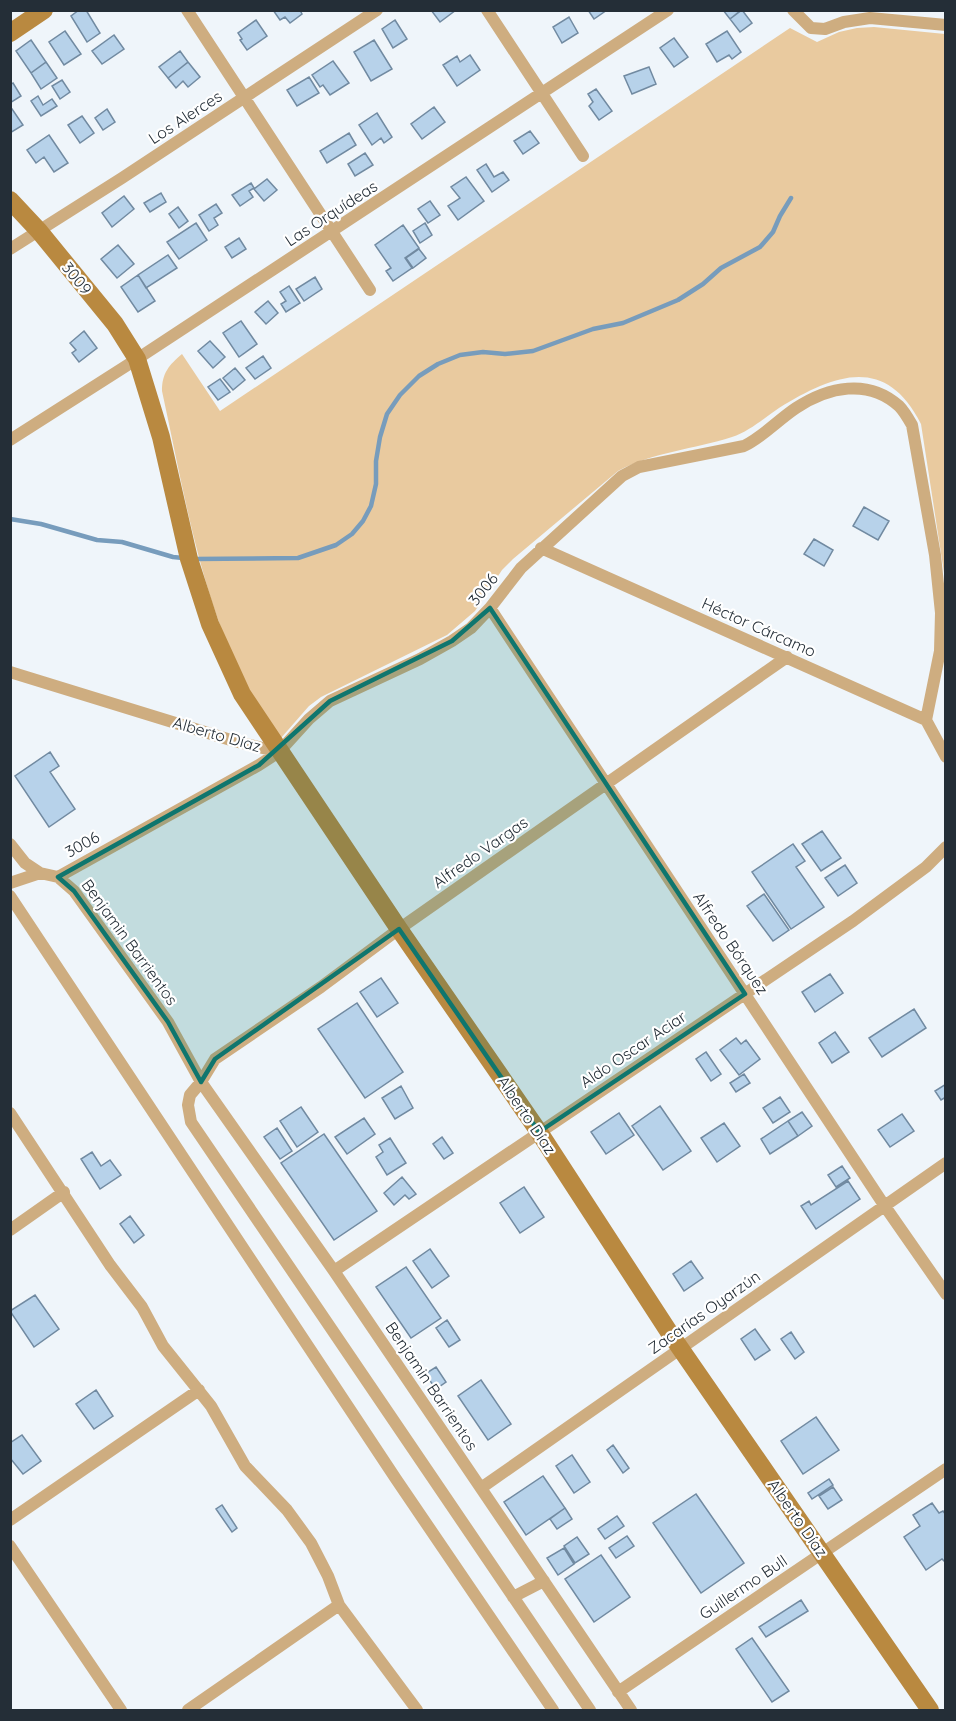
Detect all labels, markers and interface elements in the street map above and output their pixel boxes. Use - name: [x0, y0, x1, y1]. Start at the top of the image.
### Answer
- street label: Los Alerces: [144, 86, 226, 148]
- street label: Las Orquídeas: [281, 176, 381, 250]
- street label: 3009: [58, 258, 96, 298]
- street label: 3006: [464, 568, 502, 609]
- street label: Héctor Cárcamo: [699, 593, 819, 661]
- street label: Alberto Díaz: [171, 712, 263, 756]
- street label: Alfredo Vargas: [429, 812, 531, 892]
- street label: 3006: [61, 826, 103, 861]
- street label: Benjamin Barrientos: [78, 875, 182, 1009]
- street label: Alfredo Bórquez: [689, 888, 773, 998]
- street label: Aldo Oscar Aciar: [576, 1006, 690, 1092]
- street label: Alberto Díaz: [493, 1072, 561, 1158]
- street label: Zacarías Oyarzún: [644, 1266, 764, 1358]
- street label: Benjamin Barrientos: [381, 1318, 483, 1454]
- street label: Alberto Díaz: [764, 1475, 832, 1561]
- street label: Guillermo Bull: [695, 1550, 791, 1624]

